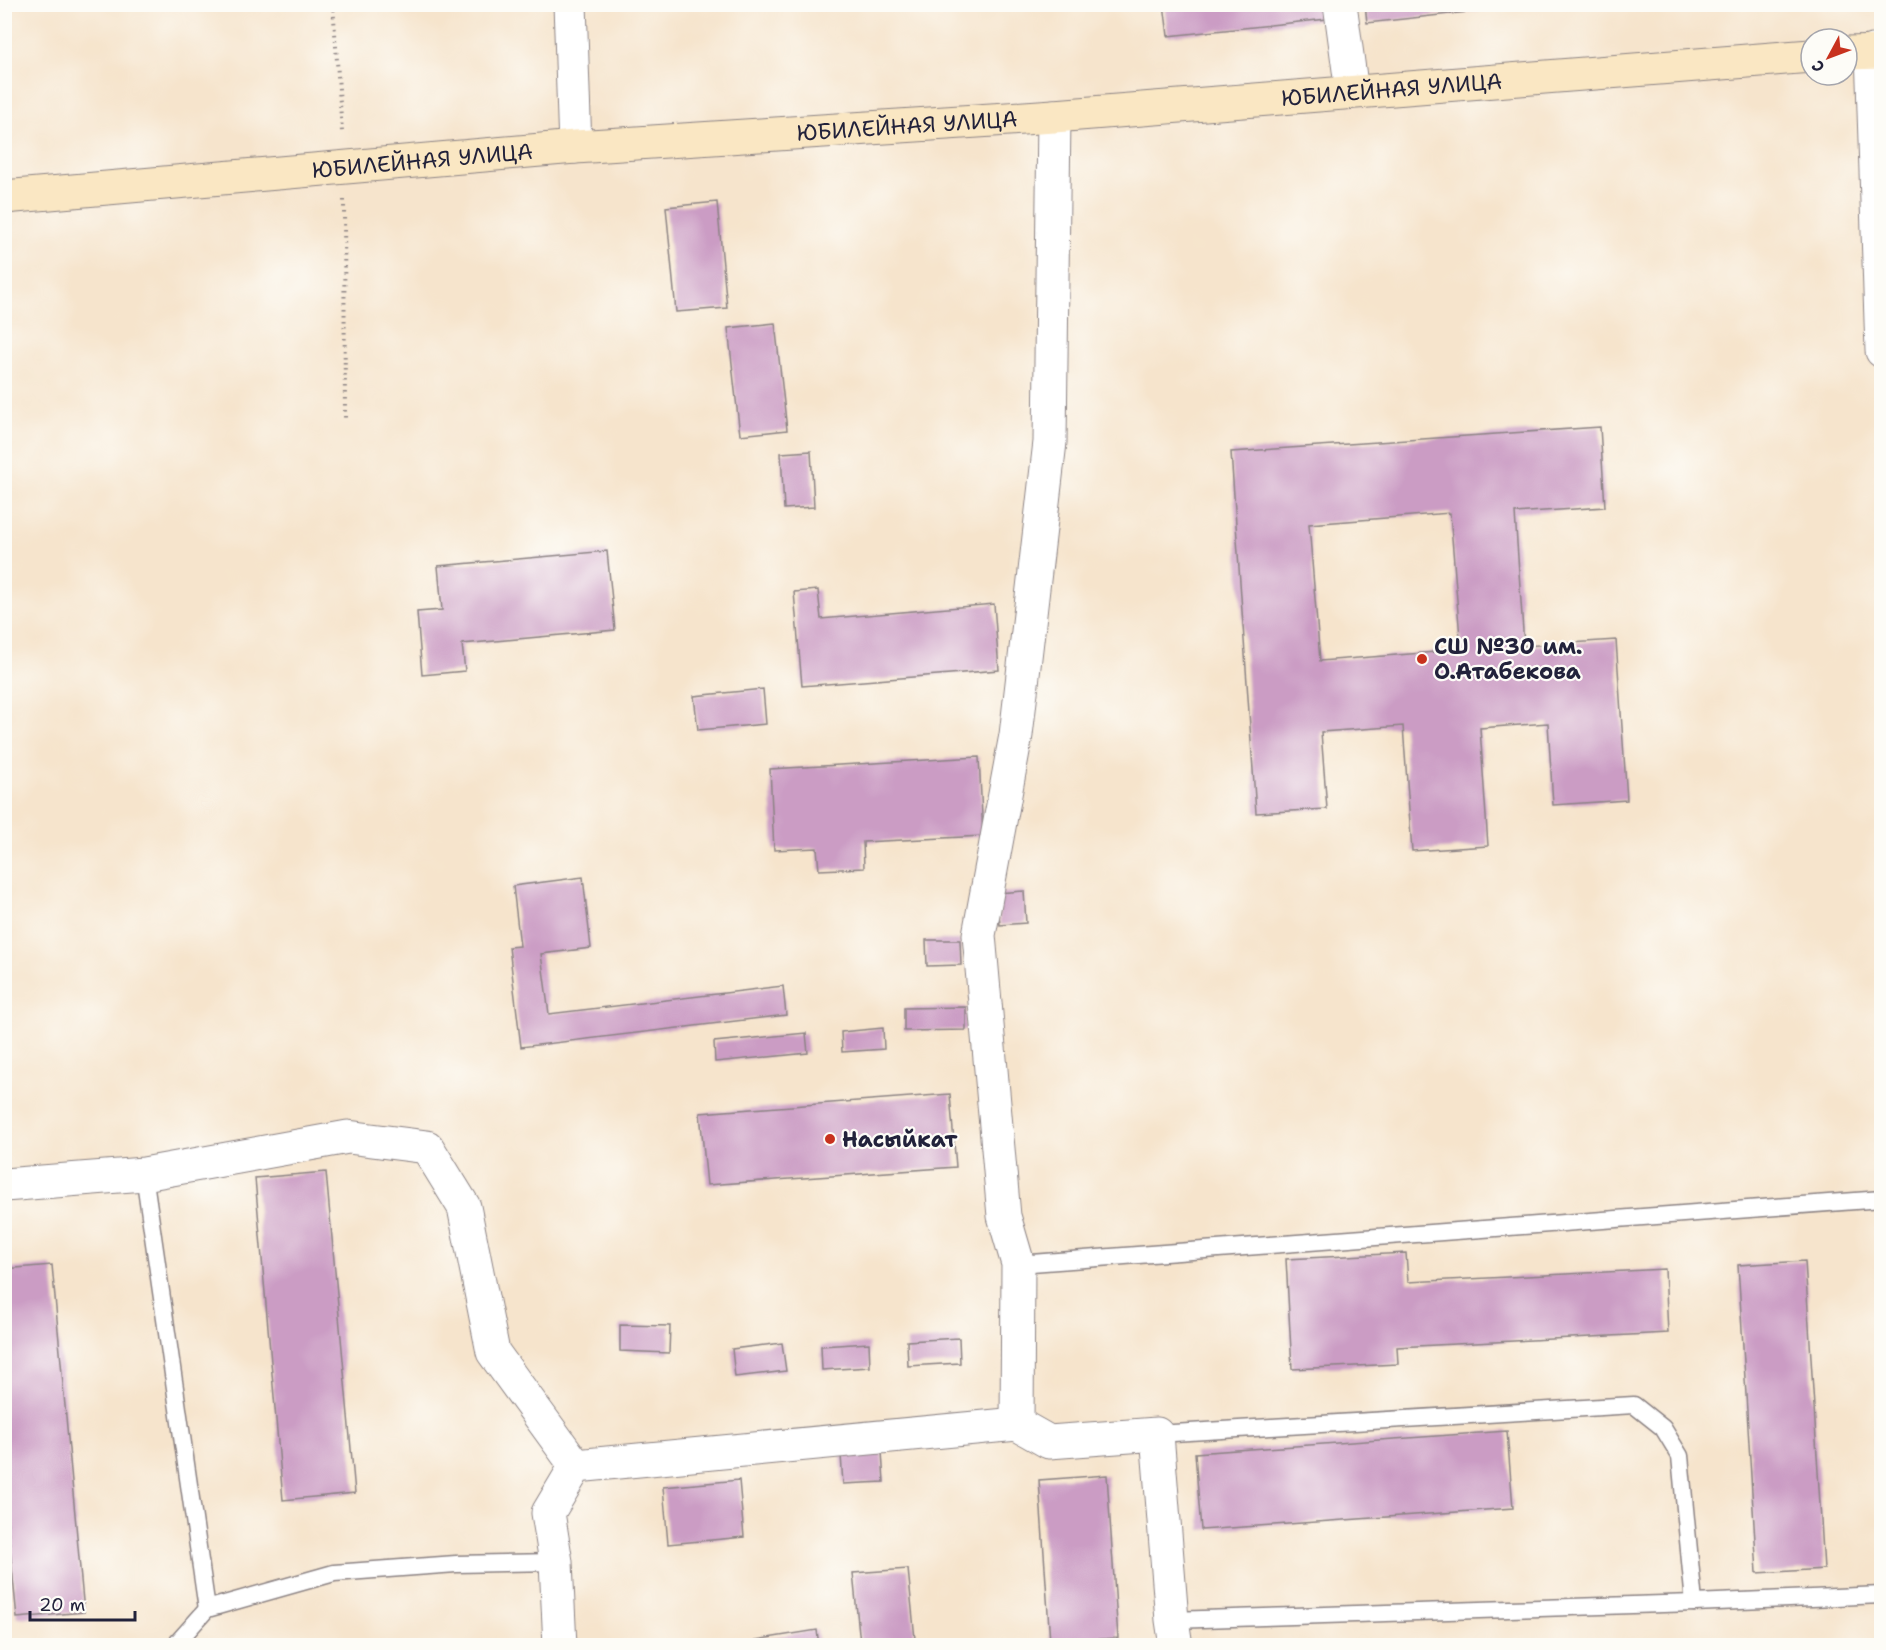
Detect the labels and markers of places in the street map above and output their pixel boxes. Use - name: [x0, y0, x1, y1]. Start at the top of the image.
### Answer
- place label: СШ №30 им. О.Атабекова: [1434, 632, 1583, 686]
- marker: СШ №30 им. О.Атабекова: [1415, 652, 1429, 666]
- place label: Насыйкат: [842, 1125, 958, 1154]
- marker: Насыйкат: [823, 1132, 837, 1146]

